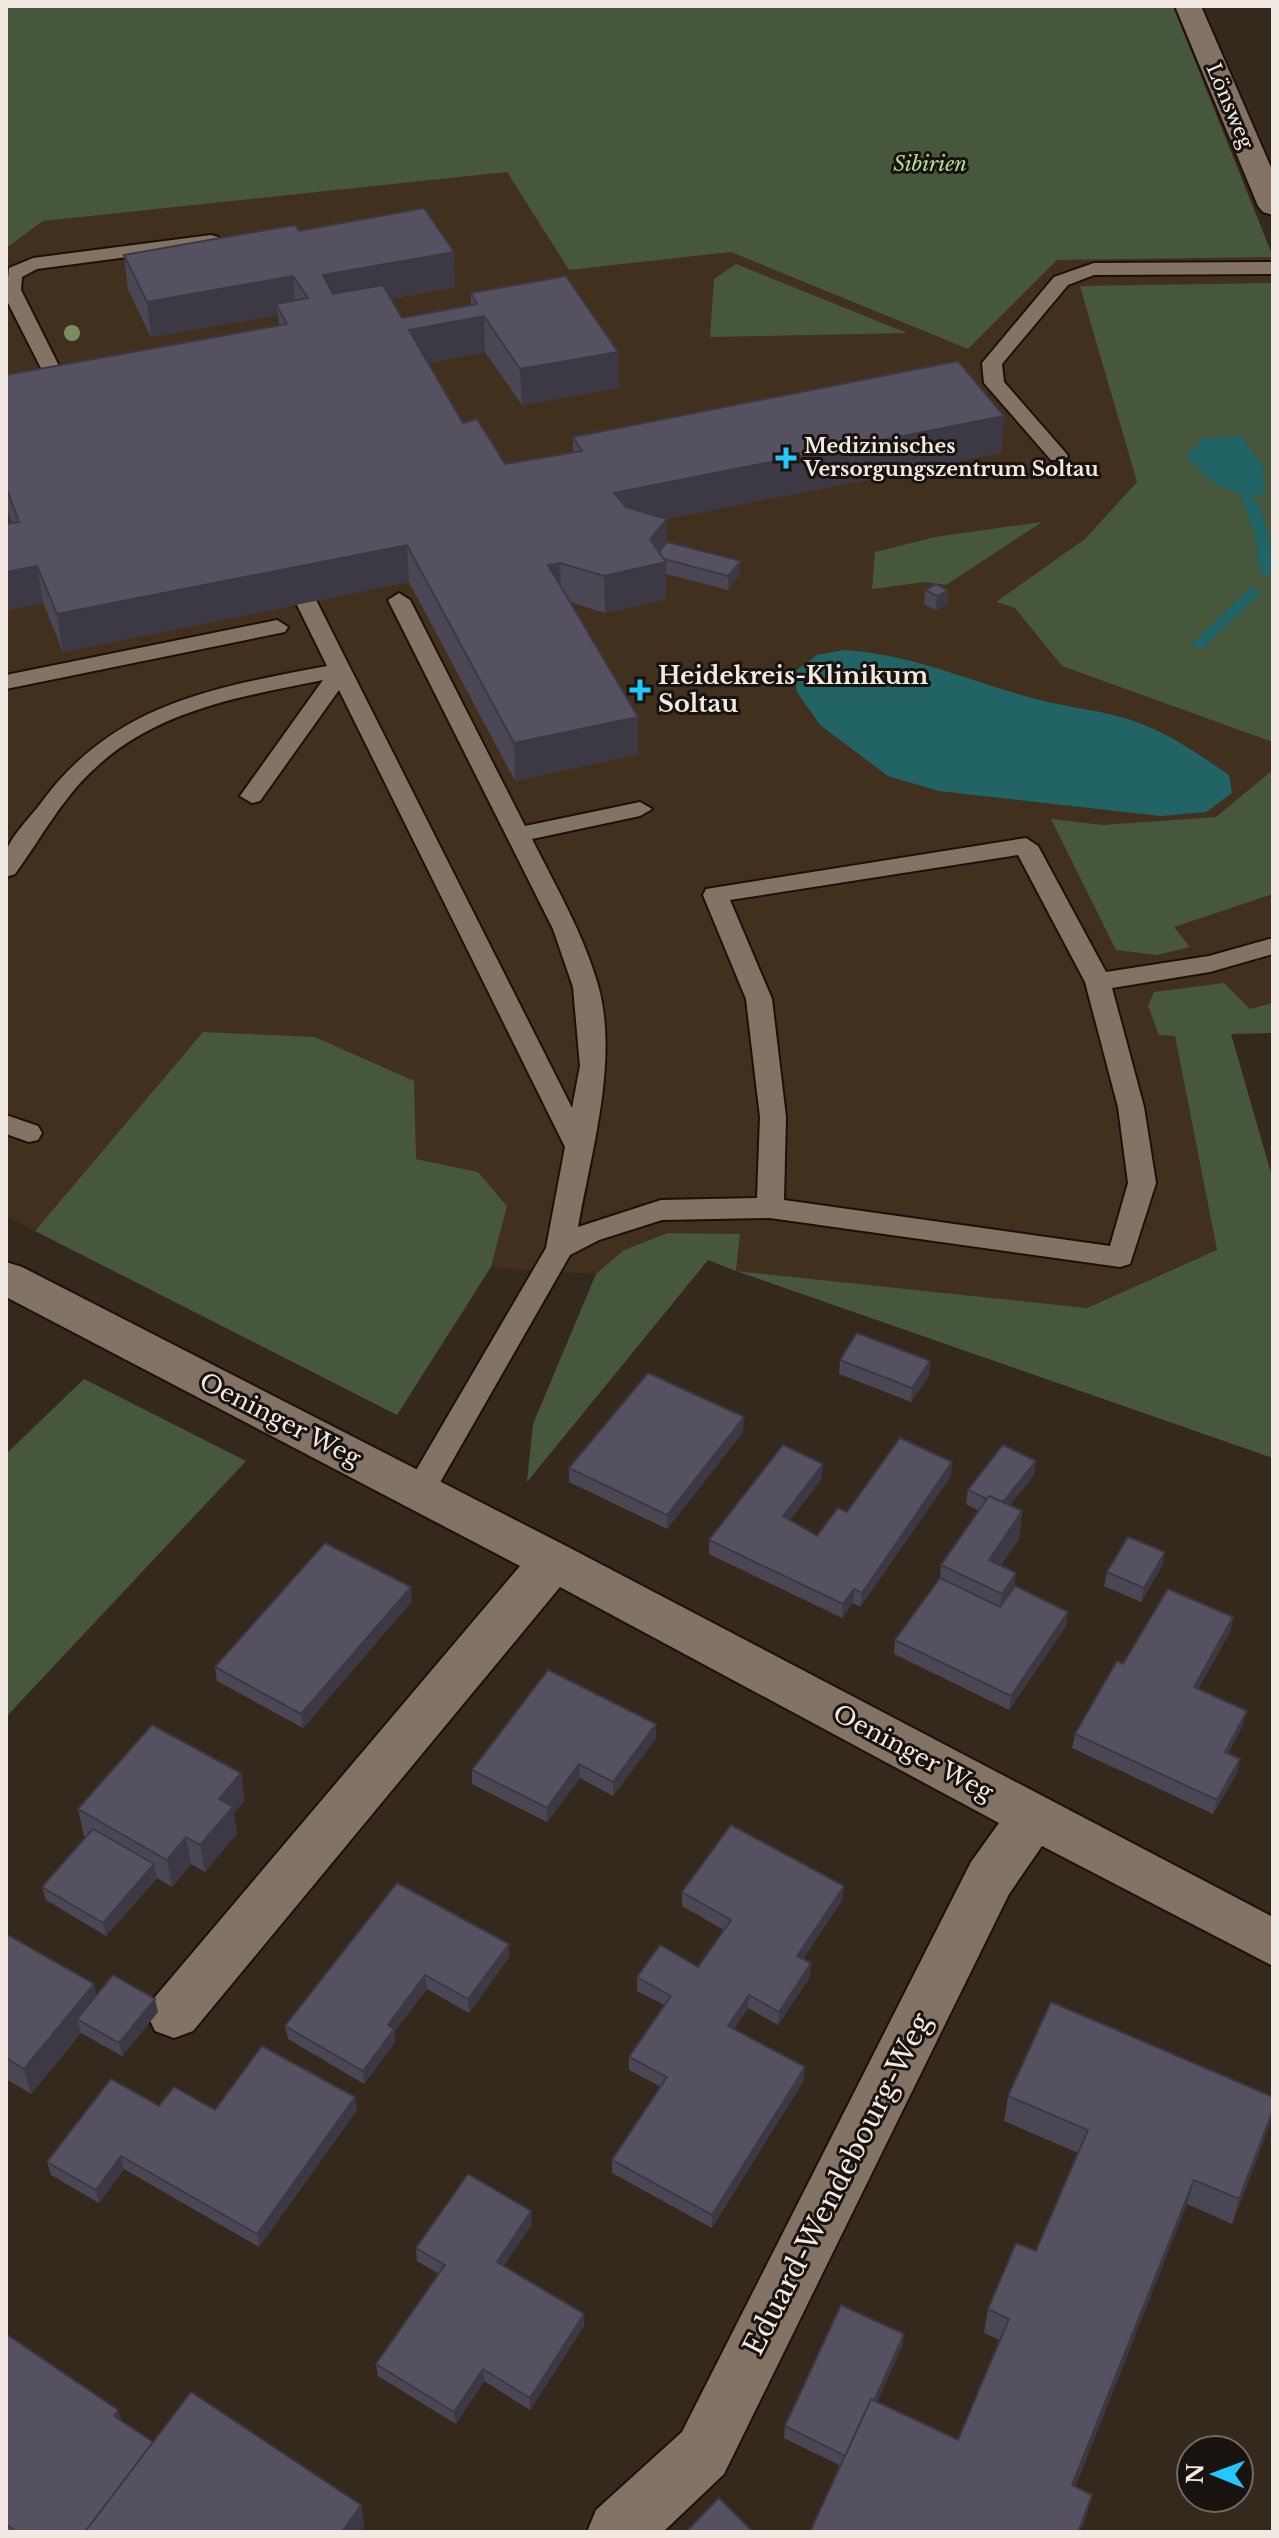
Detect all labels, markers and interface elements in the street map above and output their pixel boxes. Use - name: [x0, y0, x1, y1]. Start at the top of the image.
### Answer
- street label: Lönsweg: [1201, 60, 1259, 153]
- park label: Sibirien: [893, 152, 967, 176]
- place label: Medizinisches Versorgungszentrum Soltau: [803, 434, 1099, 481]
- marker: Medizinisches Versorgungszentrum Soltau: [775, 447, 797, 469]
- place label: Heidekreis-Klinikum Soltau: [658, 661, 929, 718]
- marker: Heidekreis-Klinikum Soltau: [629, 679, 651, 701]
- street label: Oeninger Weg: [195, 1366, 366, 1473]
- street label: Oeninger Weg: [828, 1698, 999, 1807]
- street label: Eduard-Wendebourg-Weg: [736, 2006, 940, 2361]
- north arrow: [1175, 2434, 1255, 2514]
- text: N: [1182, 2463, 1209, 2484]

